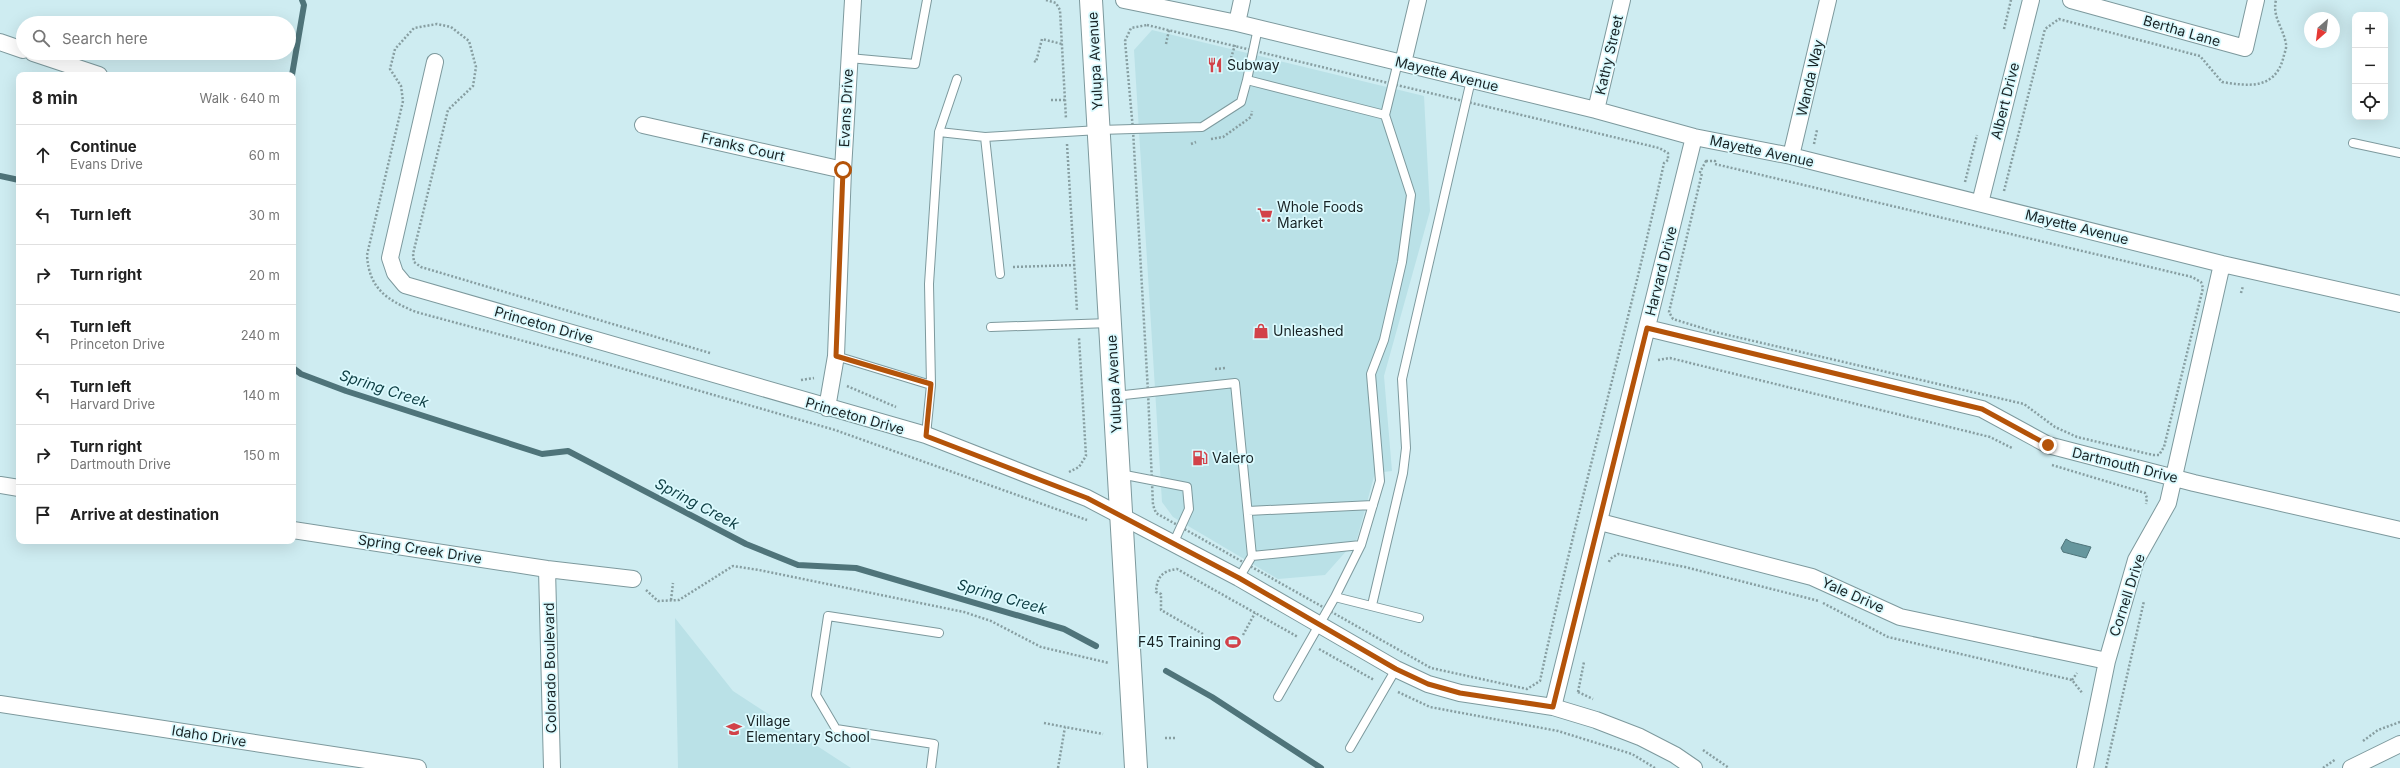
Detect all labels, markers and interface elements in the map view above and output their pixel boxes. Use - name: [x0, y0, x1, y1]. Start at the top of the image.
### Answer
- street label: Yulupa Avenue: [1083, 11, 1106, 111]
- street label: Bertha Lane: [2141, 11, 2223, 50]
- north arrow: [2304, 12, 2340, 48]
- map controls: [2352, 12, 2388, 120]
- button: +: [2352, 12, 2388, 48]
- street label: Kathy Street: [1591, 13, 1626, 96]
- search box: [16, 16, 296, 60]
- icon: search: [30, 27, 52, 49]
- text: Search here: [62, 29, 148, 48]
- street label: Wanda Way: [1792, 38, 1827, 118]
- button: −: [2352, 48, 2388, 84]
- street label: Mayette Avenue: [1394, 52, 1501, 95]
- restaurant icon: Subway: [1206, 56, 1224, 74]
- place label: Subway: [1227, 56, 1280, 73]
- street label: Albert Drive: [1987, 61, 2022, 141]
- street label: Evans Drive: [835, 68, 856, 148]
- button: locate: [2352, 84, 2388, 120]
- text: 8 min: [32, 88, 78, 108]
- text: Walk · 640 m: [200, 90, 280, 106]
- street label: Franks Court: [700, 129, 787, 164]
- street label: Mayette Avenue: [1708, 131, 1816, 170]
- text: Continue: [70, 137, 137, 156]
- icon: ahead: [32, 144, 54, 166]
- text: 60 m: [249, 147, 280, 163]
- text: Evans Drive: [70, 156, 143, 172]
- route start: [834, 161, 852, 179]
- place label: Whole Foods Market: [1277, 198, 1363, 231]
- icon: left: [32, 204, 54, 226]
- text: Turn left: [70, 205, 131, 224]
- street label: Mayette Avenue: [2024, 205, 2131, 248]
- supermarket icon: Whole Foods Market: [1256, 206, 1274, 224]
- text: 30 m: [249, 207, 280, 223]
- street label: Harvard Drive: [1641, 224, 1680, 317]
- icon: right: [32, 264, 54, 286]
- text: Turn right: [70, 265, 142, 284]
- text: 20 m: [249, 267, 280, 283]
- street label: Princeton Drive: [493, 302, 596, 347]
- text: Turn left: [70, 317, 131, 336]
- shop icon: Unleashed: [1252, 322, 1270, 340]
- place label: Unleashed: [1273, 322, 1344, 339]
- icon: left: [32, 324, 54, 346]
- text: 240 m: [241, 327, 280, 343]
- street label: Yulupa Avenue: [1102, 334, 1125, 434]
- text: Princeton Drive: [70, 336, 165, 352]
- water label: Spring Creek: [337, 365, 432, 412]
- text: Turn left: [70, 377, 131, 396]
- icon: left: [32, 384, 54, 406]
- text: 140 m: [243, 387, 280, 403]
- street label: Princeton Drive: [804, 393, 907, 438]
- text: Harvard Drive: [70, 396, 155, 412]
- route end: [2039, 436, 2057, 454]
- text: Turn right: [70, 437, 142, 456]
- street label: Dartmouth Drive: [2070, 443, 2180, 486]
- icon: right: [32, 444, 54, 466]
- text: 150 m: [244, 447, 280, 463]
- fuel station icon: Valero: [1191, 449, 1209, 467]
- place label: Valero: [1212, 449, 1254, 466]
- text: Dartmouth Drive: [70, 456, 171, 472]
- water label: Spring Creek: [652, 473, 743, 534]
- icon: arrive: [32, 504, 54, 526]
- text: Arrive at destination: [70, 505, 219, 524]
- street label: Spring Creek Drive: [357, 530, 483, 567]
- street label: Cornell Drive: [2105, 551, 2148, 638]
- street label: Yale Drive: [1819, 573, 1887, 616]
- water label: Spring Creek: [955, 575, 1050, 619]
- street label: Colorado Boulevard: [540, 602, 559, 734]
- place label: F45 Training: [1138, 633, 1221, 650]
- sports icon: F45 Training: [1224, 633, 1242, 651]
- place label: Village Elementary School: [746, 712, 870, 745]
- school or university icon: Village Elementary School: [725, 720, 743, 738]
- street label: Idaho Drive: [170, 721, 248, 750]

